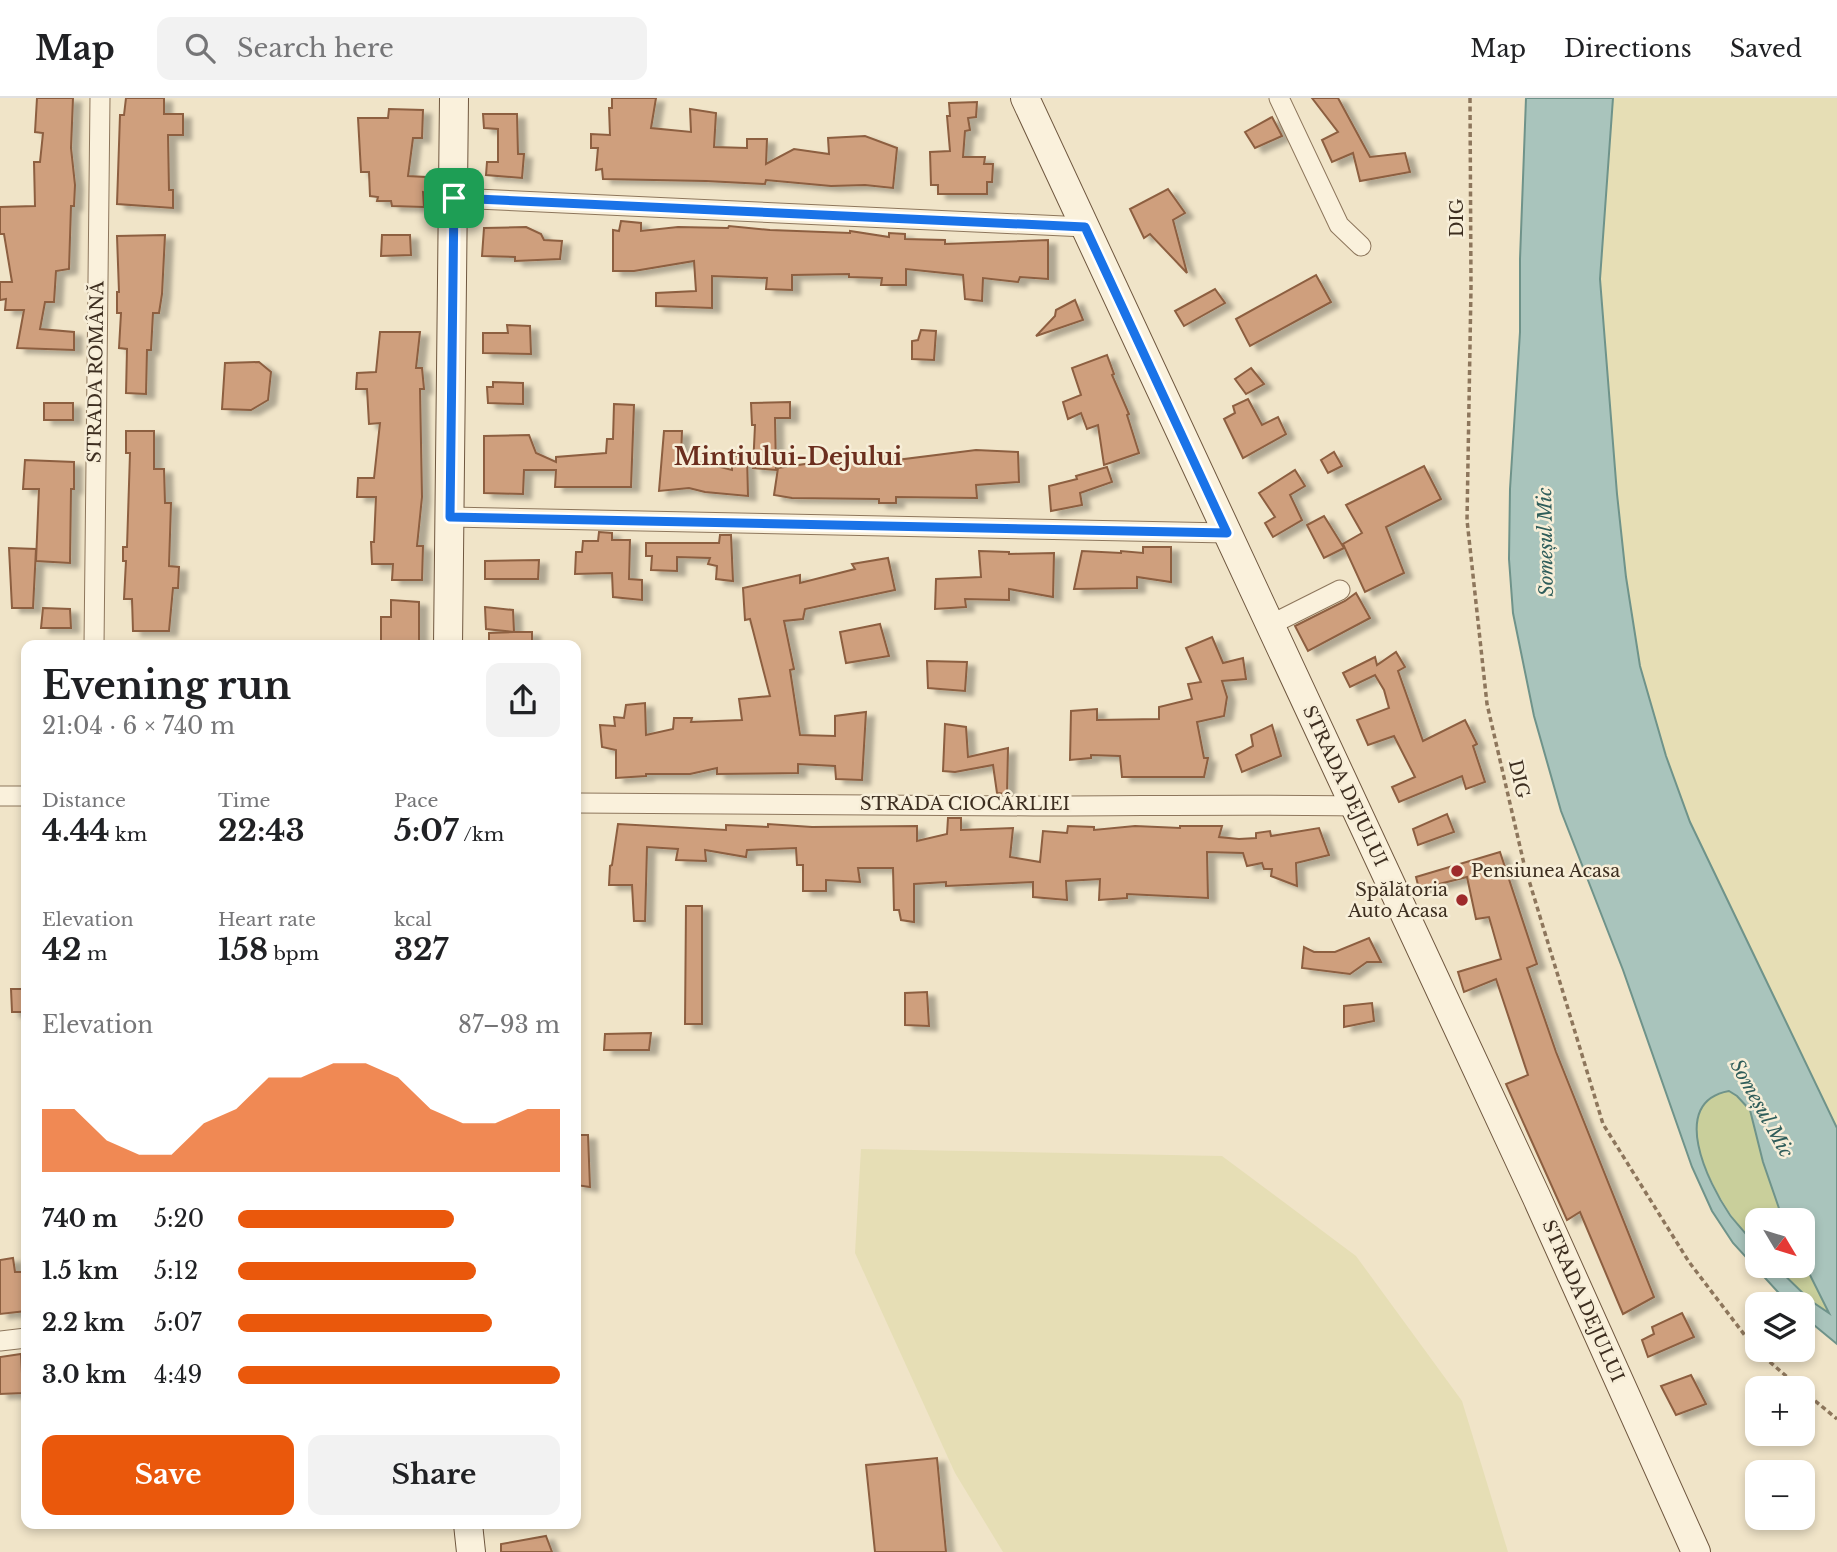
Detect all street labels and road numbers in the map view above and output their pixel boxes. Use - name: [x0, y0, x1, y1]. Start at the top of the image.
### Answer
- street label: DIG: [1446, 198, 1468, 237]
- street label: STRADA ROMÂNĂ: [82, 280, 109, 463]
- street label: STRADA DEJULUI: [1298, 702, 1392, 870]
- street label: DIG: [1504, 758, 1534, 801]
- street label: STRADA CIOCÂRLIEI: [860, 792, 1070, 815]
- street label: STRADA DEJULUI: [1537, 1217, 1629, 1385]

